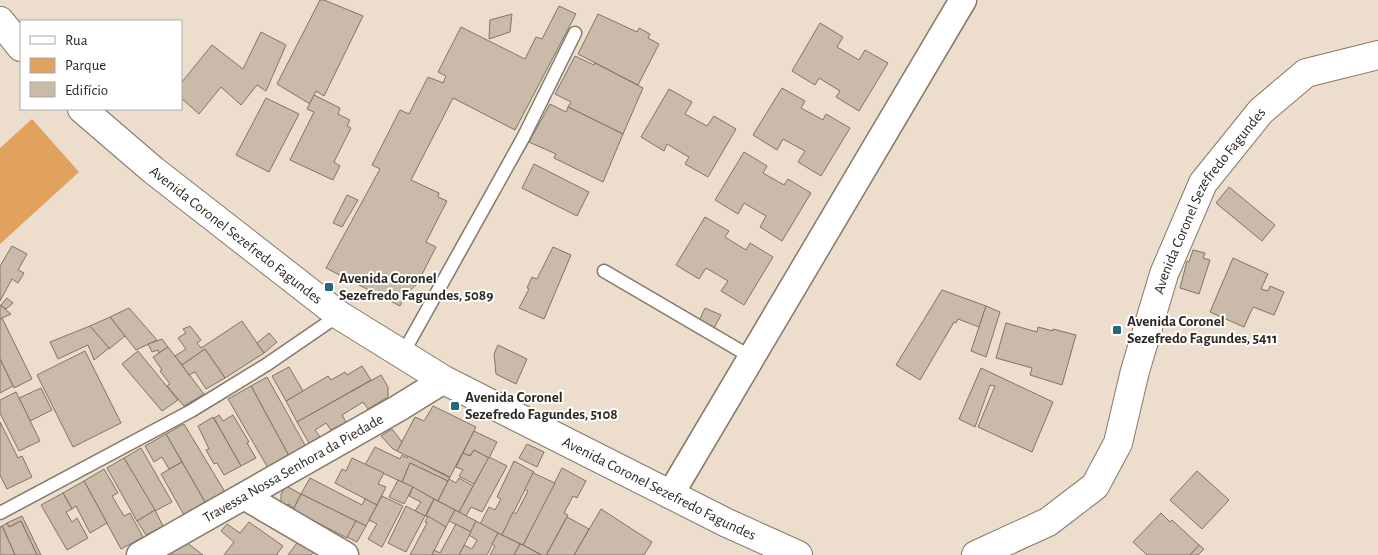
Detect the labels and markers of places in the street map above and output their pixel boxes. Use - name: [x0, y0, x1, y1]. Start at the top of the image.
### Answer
- place label: Avenida Coronel Sezefredo Fagundes, 5089: [339, 271, 493, 303]
- marker: Avenida Coronel Sezefredo Fagundes, 5089: [323, 281, 335, 293]
- place label: Avenida Coronel Sezefredo Fagundes, 5411: [1127, 314, 1277, 346]
- marker: Avenida Coronel Sezefredo Fagundes, 5411: [1111, 324, 1123, 336]
- place label: Avenida Coronel Sezefredo Fagundes, 5108: [465, 390, 618, 422]
- marker: Avenida Coronel Sezefredo Fagundes, 5108: [449, 400, 461, 412]

